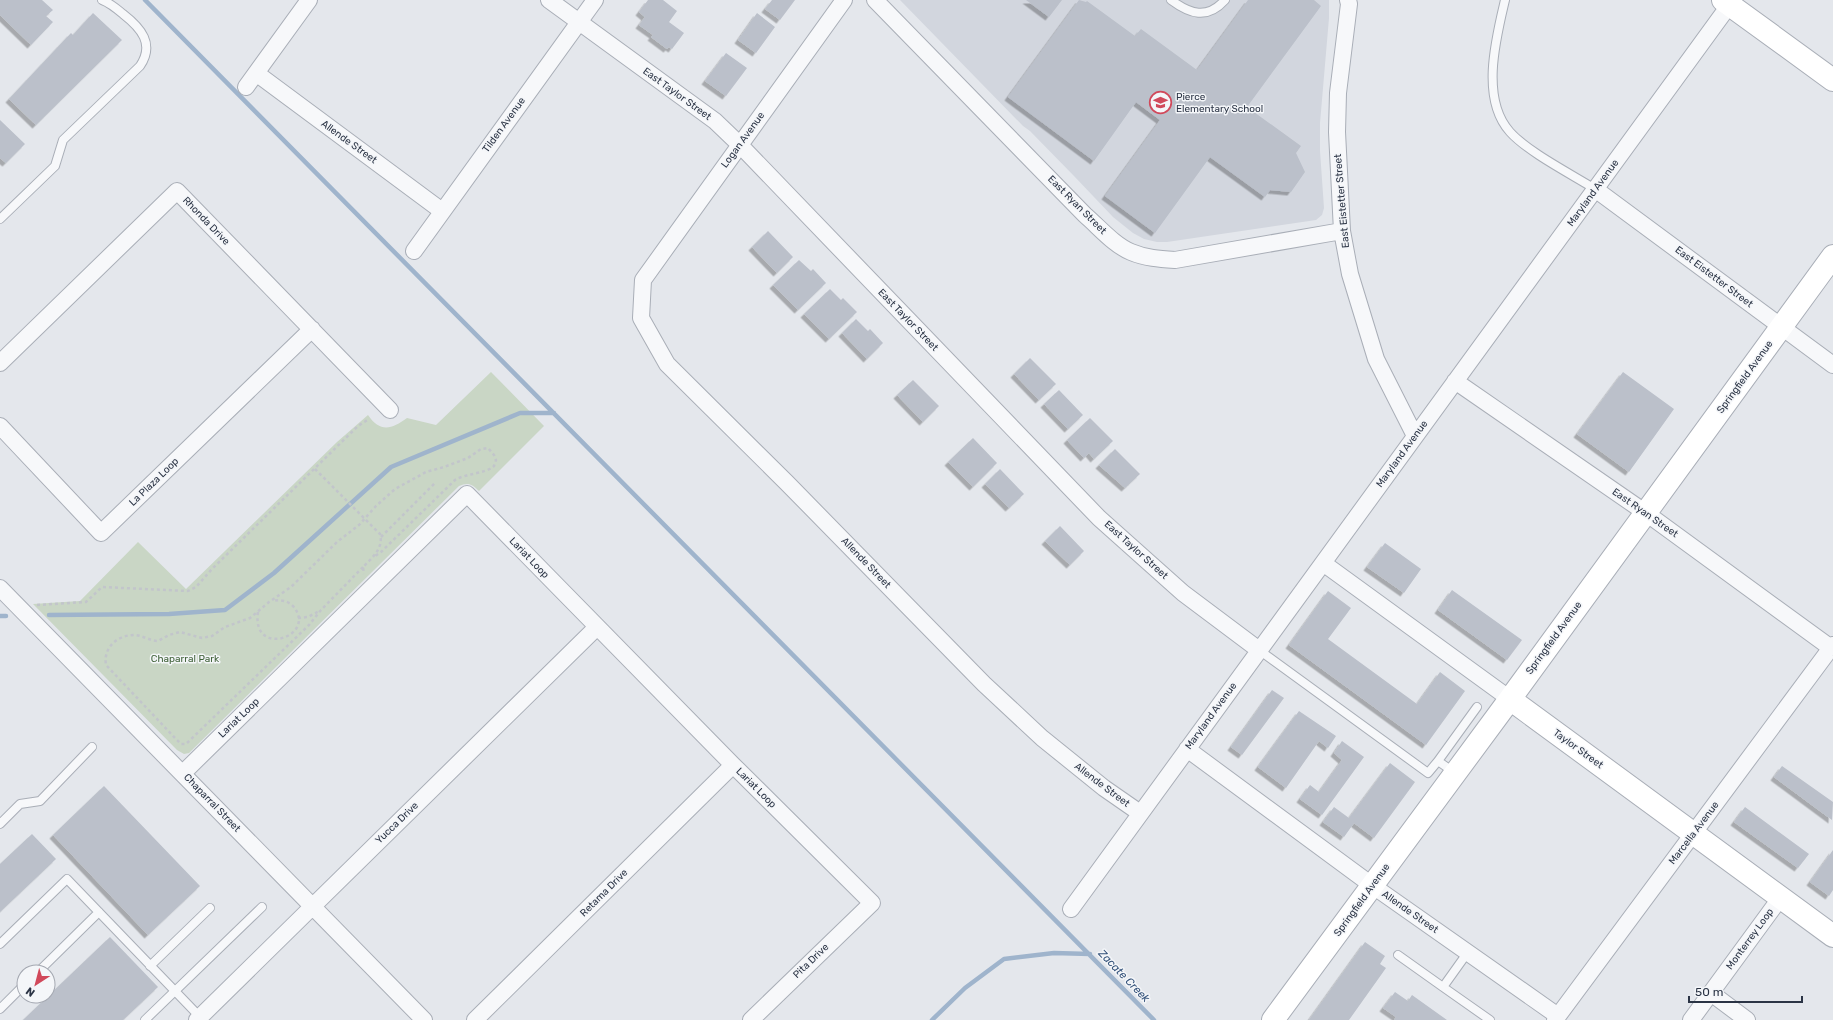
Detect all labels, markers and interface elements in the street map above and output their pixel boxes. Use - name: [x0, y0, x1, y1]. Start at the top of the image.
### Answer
- street label: East Taylor Street: [640, 65, 714, 123]
- school or university icon: Pierce Elementary School: [1148, 90, 1174, 116]
- place label: Pierce Elementary School: [1176, 91, 1263, 115]
- street label: Tilden Avenue: [480, 95, 528, 155]
- street label: Logan Avenue: [719, 109, 767, 170]
- street label: Allende Street: [319, 118, 379, 166]
- street label: East Eistetter Street: [1332, 153, 1352, 249]
- street label: Maryland Avenue: [1565, 157, 1622, 229]
- street label: East Ryan Street: [1045, 173, 1109, 237]
- street label: Rhonda Drive: [180, 194, 232, 248]
- street label: East Eistetter Street: [1673, 244, 1755, 310]
- street label: East Taylor Street: [875, 286, 941, 354]
- street label: Springfield Avenue: [1715, 338, 1776, 416]
- street label: Maryland Avenue: [1374, 418, 1431, 490]
- street label: La Plaza Loop: [127, 455, 181, 509]
- street label: East Ryan Street: [1610, 486, 1680, 540]
- street label: East Taylor Street: [1102, 518, 1170, 582]
- street label: Lariat Loop: [507, 535, 551, 581]
- street label: Allende Street: [839, 535, 893, 591]
- street label: Springfield Avenue: [1524, 599, 1585, 677]
- park label: Chaparral Park: [151, 653, 220, 665]
- street label: Maryland Avenue: [1183, 680, 1240, 752]
- street label: Lariat Loop: [216, 696, 262, 740]
- street label: Taylor Street: [1551, 727, 1605, 771]
- street label: Allende Street: [1072, 760, 1132, 810]
- street label: Lariat Loop: [733, 765, 779, 811]
- street label: Chaparral Street: [181, 771, 243, 835]
- street label: Yucca Drive: [373, 799, 421, 846]
- street label: Marcella Avenue: [1666, 799, 1722, 867]
- street label: Springfield Avenue: [1332, 861, 1393, 939]
- street label: Retama Drive: [578, 866, 631, 919]
- street label: Allende Street: [1379, 888, 1441, 936]
- street label: Monterrey Loop: [1724, 906, 1776, 972]
- street label: Pita Drive: [791, 941, 832, 981]
- water label: Zacate Creek: [1095, 946, 1153, 1005]
- north arrow: [16, 964, 56, 1004]
- scale bar: [1689, 978, 1802, 1004]
- text: N: [23, 984, 37, 999]
- text: 50 m: [1695, 985, 1723, 999]

